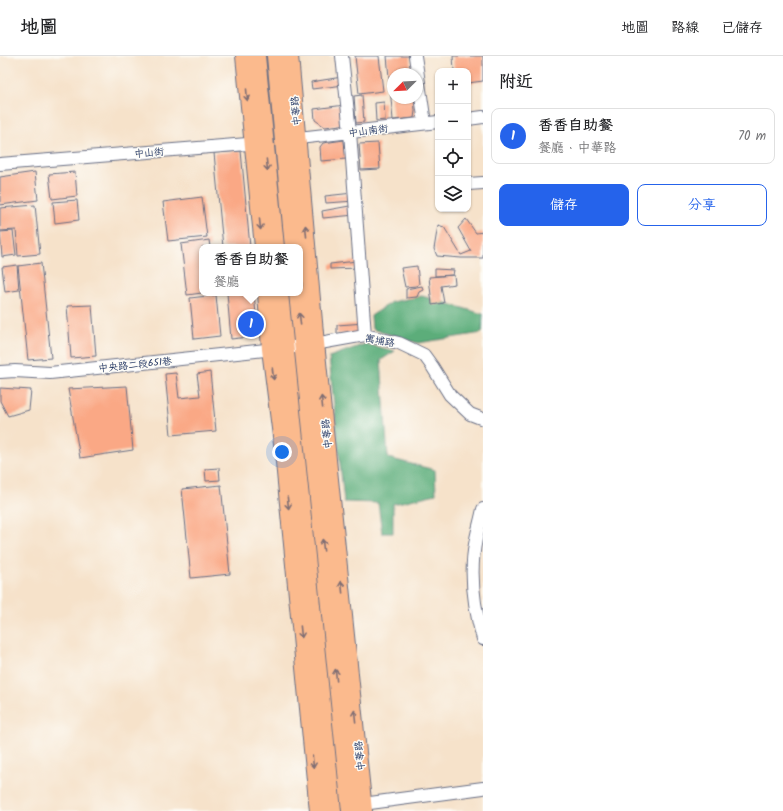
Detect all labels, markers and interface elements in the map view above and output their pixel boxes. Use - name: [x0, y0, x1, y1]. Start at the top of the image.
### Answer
- text: 地圖: [20, 13, 58, 43]
- text: 地圖: [621, 17, 649, 39]
- text: 路線: [671, 17, 699, 39]
- text: 已儲存: [721, 17, 763, 39]
- north arrow: [387, 68, 423, 104]
- map controls: [435, 68, 471, 212]
- button: +: [435, 68, 471, 104]
- text: 附近: [499, 69, 533, 96]
- one-way arrow: [244, 88, 251, 101]
- street label: 中華路: [287, 95, 305, 127]
- button: −: [435, 104, 471, 140]
- text: 香香自助餐: [538, 114, 613, 138]
- street label: 中山南街: [347, 121, 389, 141]
- text: 1: [511, 126, 515, 147]
- text: 70 m: [738, 126, 766, 147]
- text: 餐廳 · 中華路: [538, 138, 617, 159]
- button: locate: [435, 140, 471, 176]
- street label: 中山街: [133, 144, 165, 162]
- one-way arrow: [263, 158, 271, 171]
- button: layers: [435, 176, 471, 212]
- button: 儲存: [499, 184, 629, 226]
- button: 分享: [637, 184, 767, 226]
- one-way arrow: [257, 217, 264, 230]
- one-way arrow: [302, 225, 309, 238]
- popup: [199, 244, 303, 296]
- text: 香香自助餐: [213, 248, 289, 272]
- text: 餐廳: [213, 272, 240, 293]
- pin: 1: [238, 309, 264, 339]
- one-way arrow: [296, 313, 303, 326]
- street label: 寓埔路: [364, 331, 396, 351]
- street label: 中央路二段651巷: [97, 353, 174, 377]
- one-way arrow: [269, 367, 277, 380]
- one-way arrow: [319, 396, 326, 409]
- street label: 中華路: [317, 418, 337, 450]
- your location: [272, 442, 292, 462]
- one-way arrow: [284, 496, 292, 509]
- one-way arrow: [319, 539, 327, 552]
- one-way arrow: [338, 581, 345, 594]
- one-way arrow: [297, 625, 304, 638]
- one-way arrow: [332, 669, 340, 682]
- one-way arrow: [351, 710, 359, 723]
- street label: 中華路: [350, 740, 370, 772]
- one-way arrow: [310, 755, 317, 768]

